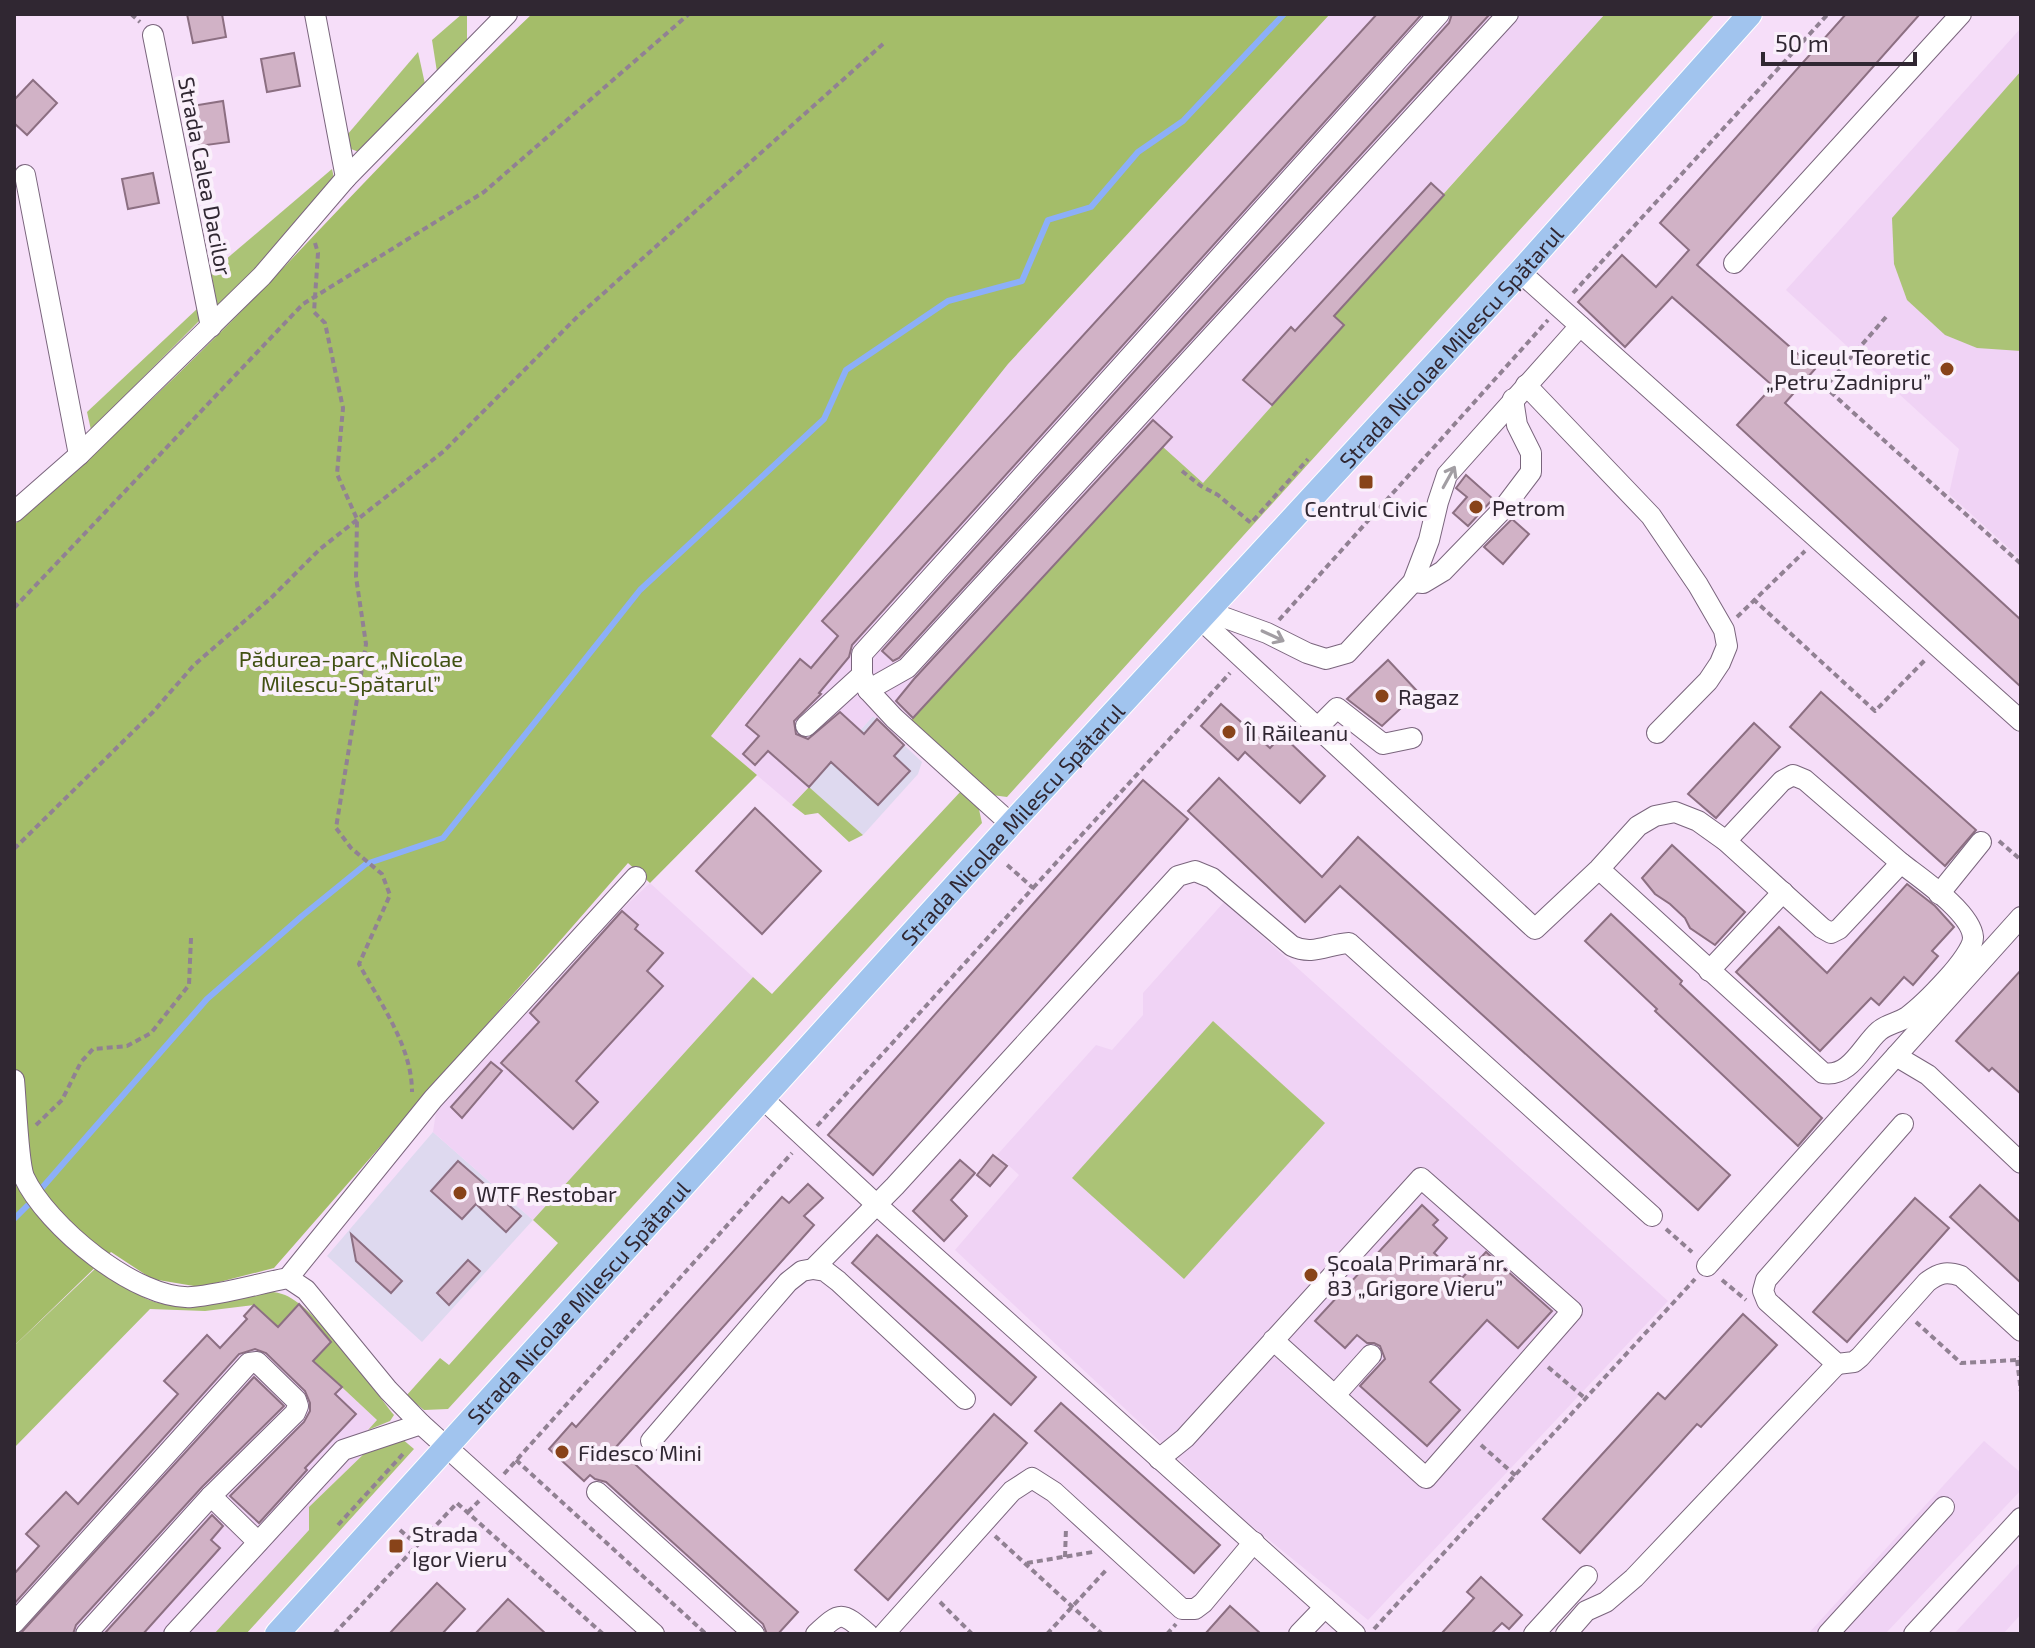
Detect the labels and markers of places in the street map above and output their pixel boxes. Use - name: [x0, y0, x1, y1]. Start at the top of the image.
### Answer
- place label: Liceul Teoretic „Petru Zadnipru”: [1766, 343, 1931, 394]
- marker: Liceul Teoretic „Petru Zadnipru”: [1938, 360, 1956, 378]
- marker: Centrul Civic: [1357, 473, 1375, 491]
- place label: Petrom: [1492, 494, 1565, 520]
- place label: Centrul Civic: [1304, 495, 1428, 521]
- marker: Petrom: [1467, 498, 1485, 516]
- place label: Ragaz: [1398, 683, 1459, 709]
- marker: Ragaz: [1373, 687, 1391, 705]
- place label: ÎI Răileanu: [1244, 719, 1348, 745]
- marker: ÎI Răileanu: [1220, 723, 1238, 741]
- place label: WTF Restobar: [476, 1180, 617, 1206]
- marker: WTF Restobar: [451, 1184, 469, 1202]
- place label: Școala Primară nr. 83 „Grigore Vieru”: [1327, 1249, 1508, 1300]
- marker: Școala Primară nr. 83 „Grigore Vieru”: [1302, 1266, 1320, 1284]
- place label: Fidesco Mini: [578, 1439, 702, 1465]
- marker: Fidesco Mini: [553, 1443, 571, 1461]
- place label: Strada Igor Vieru: [412, 1520, 507, 1571]
- marker: Strada Igor Vieru: [387, 1537, 405, 1555]

